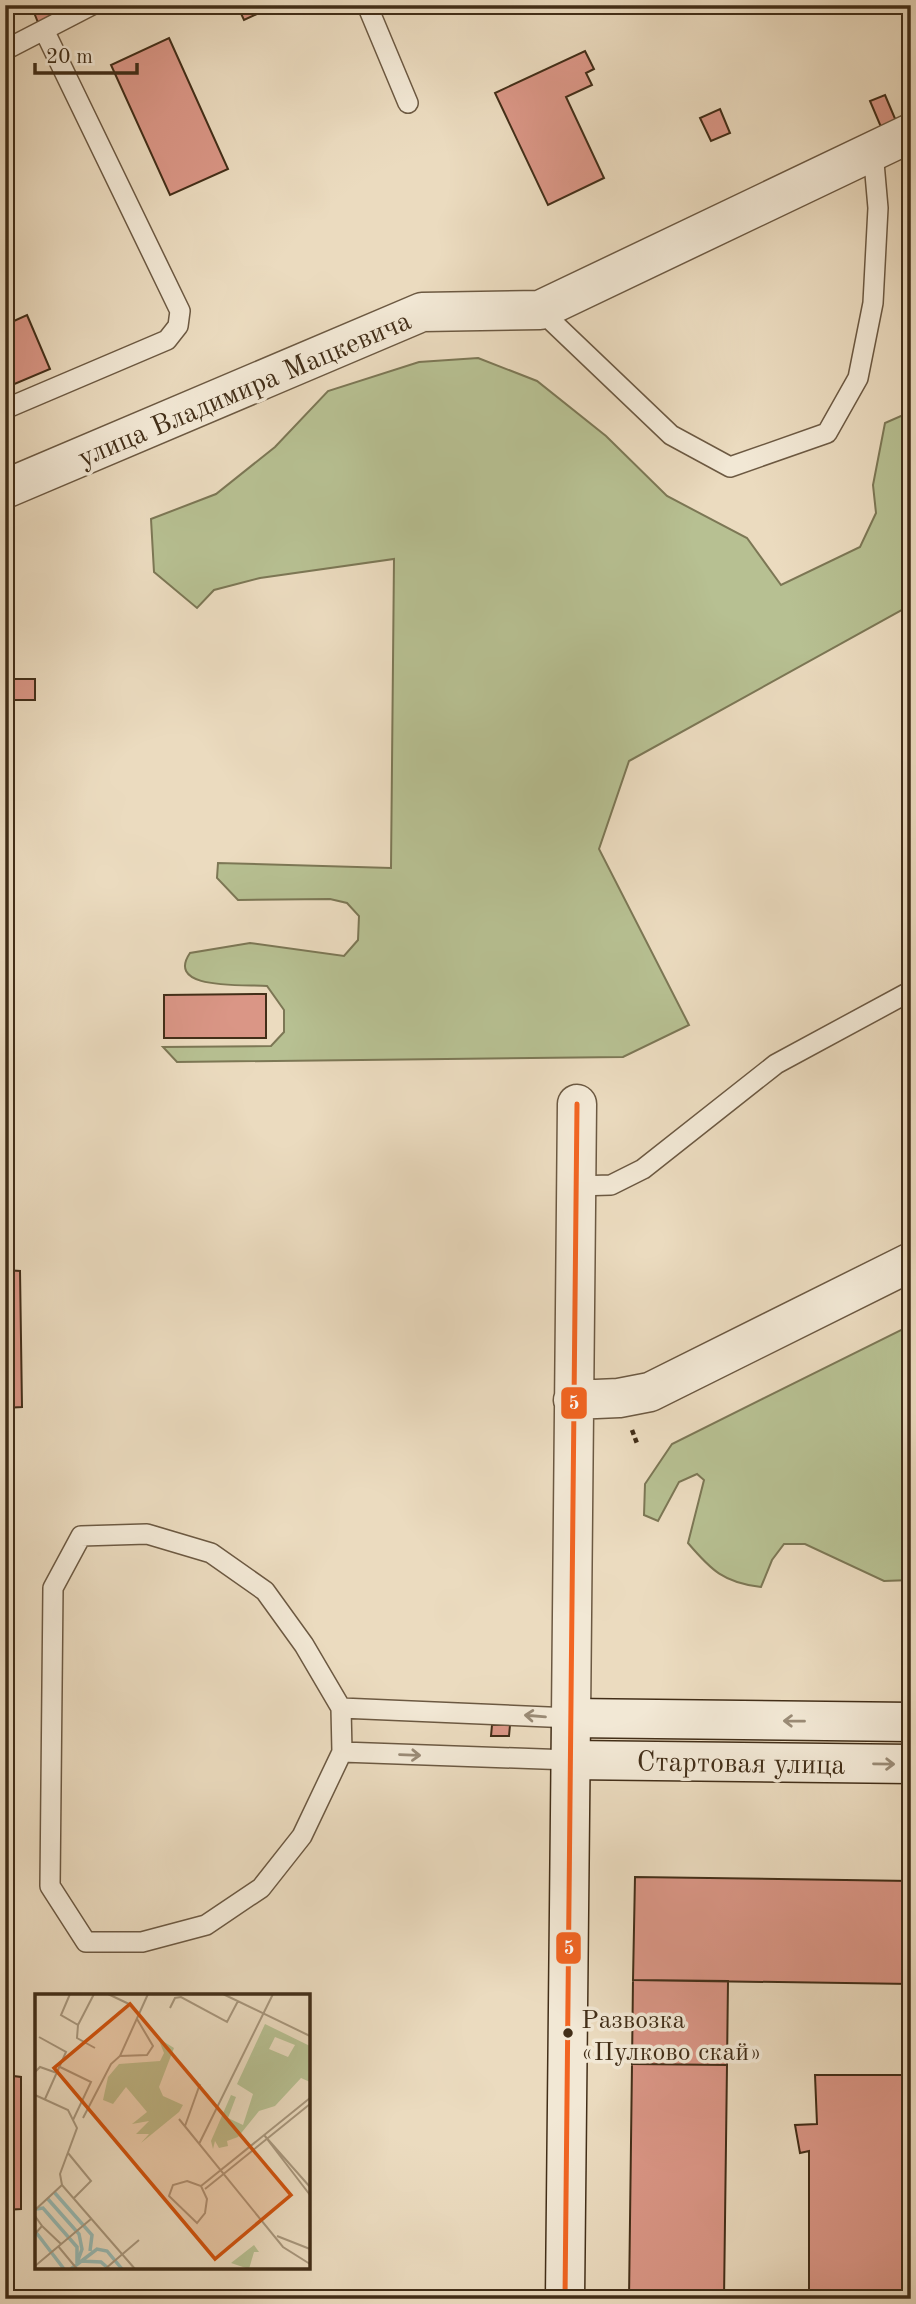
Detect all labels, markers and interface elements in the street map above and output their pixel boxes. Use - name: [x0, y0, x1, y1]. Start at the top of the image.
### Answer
- scale bar: [35, 32, 136, 76]
- text: 20 m: [46, 47, 93, 68]
- street label: улица Владимира Мацкевича: [75, 308, 416, 474]
- line badge: 5: [560, 1386, 588, 1420]
- text: 5: [568, 1395, 580, 1414]
- one-way arrow: [524, 1709, 547, 1722]
- one-way arrow: [782, 1714, 805, 1728]
- one-way arrow: [398, 1748, 421, 1761]
- street label: Стартовая улица: [636, 1749, 846, 1781]
- one-way arrow: [872, 1757, 895, 1771]
- line badge: 5: [555, 1931, 582, 1965]
- text: 5: [563, 1940, 575, 1959]
- inset map: [35, 1994, 310, 2269]
- place label: Развозка «Пулково скай»: [581, 2008, 762, 2066]
- marker: Развозка «Пулково скай»: [561, 2026, 575, 2040]

